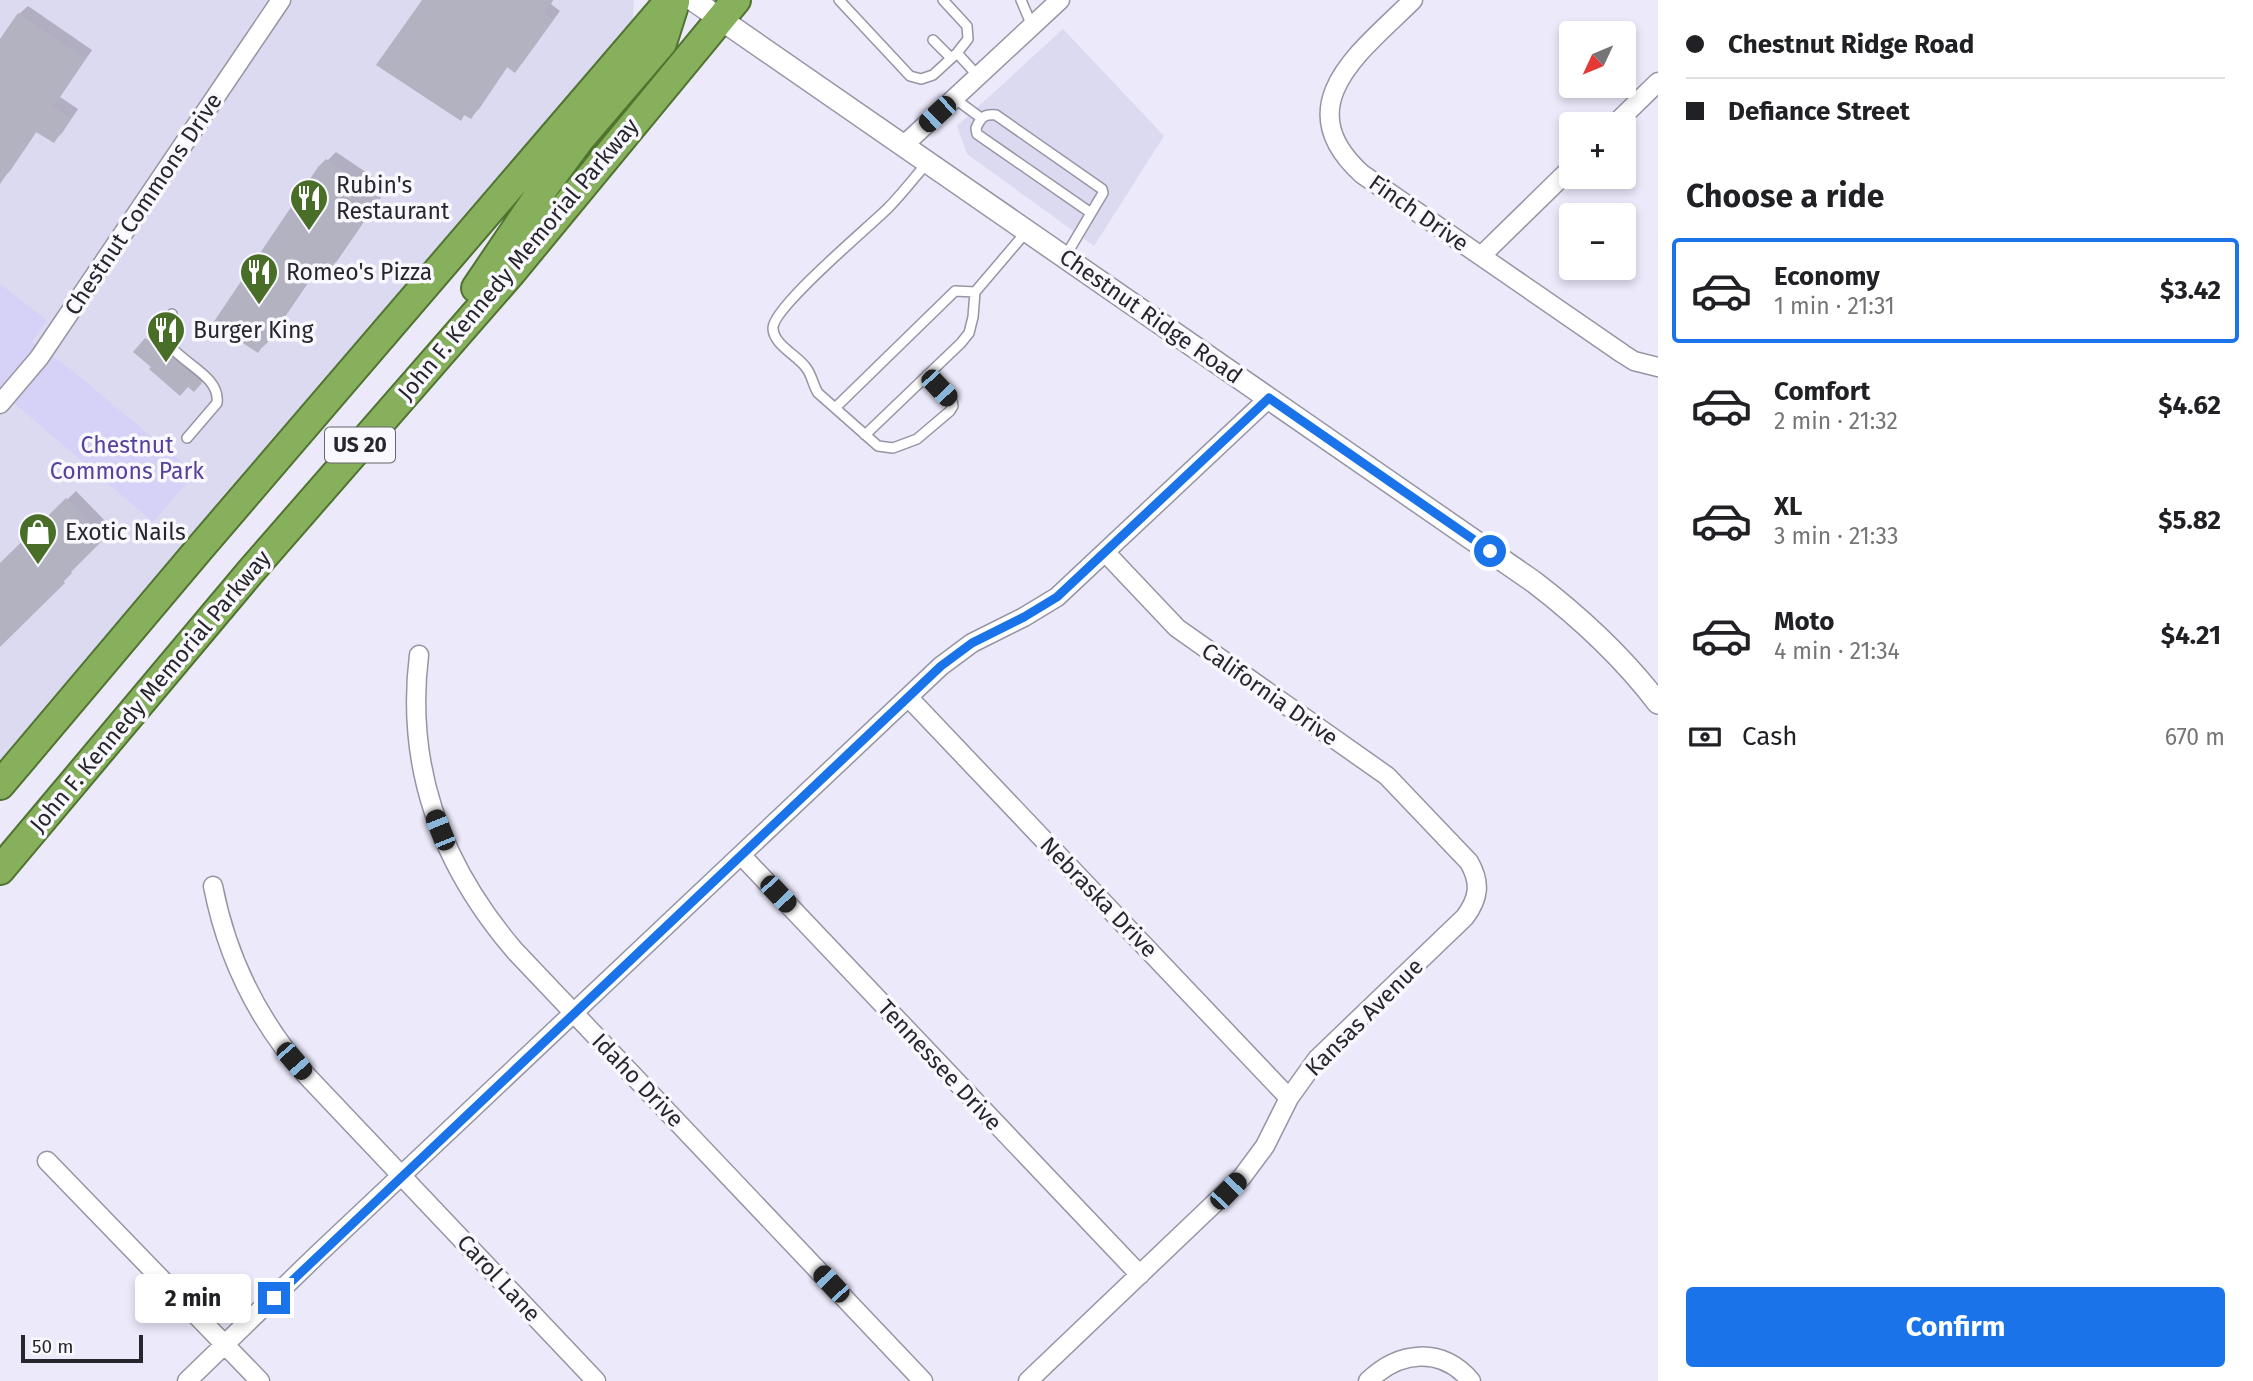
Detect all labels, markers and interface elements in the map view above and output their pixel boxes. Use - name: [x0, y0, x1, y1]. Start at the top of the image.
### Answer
- north arrow: [1559, 21, 1636, 98]
- map controls: [1559, 21, 1636, 280]
- text: Chestnut Ridge Road: [1728, 29, 1974, 60]
- street label: Chestnut Commons Drive: [58, 88, 228, 320]
- car: [915, 92, 960, 136]
- text: Defiance Street: [1728, 96, 1910, 127]
- street label: John F. Kennedy Memorial Parkway: [392, 112, 645, 406]
- button: +: [1559, 112, 1636, 189]
- street label: Finch Drive: [1364, 169, 1474, 257]
- place label: Rubin's Restaurant: [336, 171, 450, 225]
- restaurant icon: Rubin's Restaurant: [288, 177, 330, 232]
- text: Choose a ride: [1686, 177, 1884, 215]
- button: −: [1559, 203, 1636, 280]
- street label: Chestnut Ridge Road: [1054, 242, 1248, 390]
- restaurant icon: Romeo's Pizza: [238, 251, 280, 306]
- place label: Romeo's Pizza: [286, 258, 432, 286]
- icon: car: [1690, 259, 1753, 322]
- text: Economy: [1774, 261, 1880, 292]
- text: $3.42: [2160, 275, 2221, 306]
- text: 1 min · 21:31: [1774, 292, 1895, 320]
- restaurant icon: Burger King: [145, 309, 187, 364]
- place label: Burger King: [193, 316, 314, 344]
- car: [917, 365, 962, 411]
- icon: car: [1690, 374, 1753, 437]
- text: Comfort: [1774, 376, 1870, 407]
- text: $4.62: [2158, 390, 2221, 421]
- text: 2 min · 21:32: [1774, 407, 1898, 435]
- road number: US 20: [325, 428, 395, 462]
- park label: Chestnut Commons Park: [50, 431, 204, 485]
- icon: car: [1690, 489, 1753, 552]
- text: XL: [1774, 491, 1802, 522]
- text: $5.82: [2158, 505, 2221, 536]
- shop icon: Exotic Nails: [17, 511, 59, 566]
- place label: Exotic Nails: [65, 518, 186, 546]
- text: 3 min · 21:33: [1774, 522, 1898, 550]
- route start: [1474, 535, 1506, 567]
- street label: John F. Kennedy Memorial Parkway: [24, 544, 277, 838]
- icon: car: [1690, 604, 1753, 667]
- text: Moto: [1774, 606, 1834, 637]
- text: $4.21: [2161, 620, 2221, 651]
- street label: California Drive: [1196, 637, 1344, 751]
- text: 4 min · 21:34: [1774, 637, 1900, 665]
- icon: cash: [1686, 718, 1724, 756]
- text: Cash: [1742, 721, 1798, 752]
- text: 670 m: [2165, 723, 2225, 751]
- car: [423, 807, 458, 853]
- street label: Nebraska Drive: [1034, 831, 1164, 963]
- car: [756, 871, 801, 917]
- street label: Kansas Avenue: [1299, 952, 1429, 1082]
- street label: Tennessee Drive: [872, 994, 1008, 1136]
- street label: Idaho Drive: [586, 1027, 690, 1133]
- car: [273, 1038, 316, 1084]
- car: [1206, 1169, 1251, 1213]
- street label: Carol Lane: [451, 1228, 547, 1328]
- car: [809, 1261, 854, 1307]
- callout: 2 min: [134, 1274, 250, 1322]
- route end: [258, 1282, 290, 1314]
- text: 2 min: [165, 1284, 221, 1312]
- button: Confirm: [1686, 1287, 2225, 1367]
- scale bar: [21, 1332, 144, 1364]
- text: 50 m: [32, 1335, 73, 1358]

